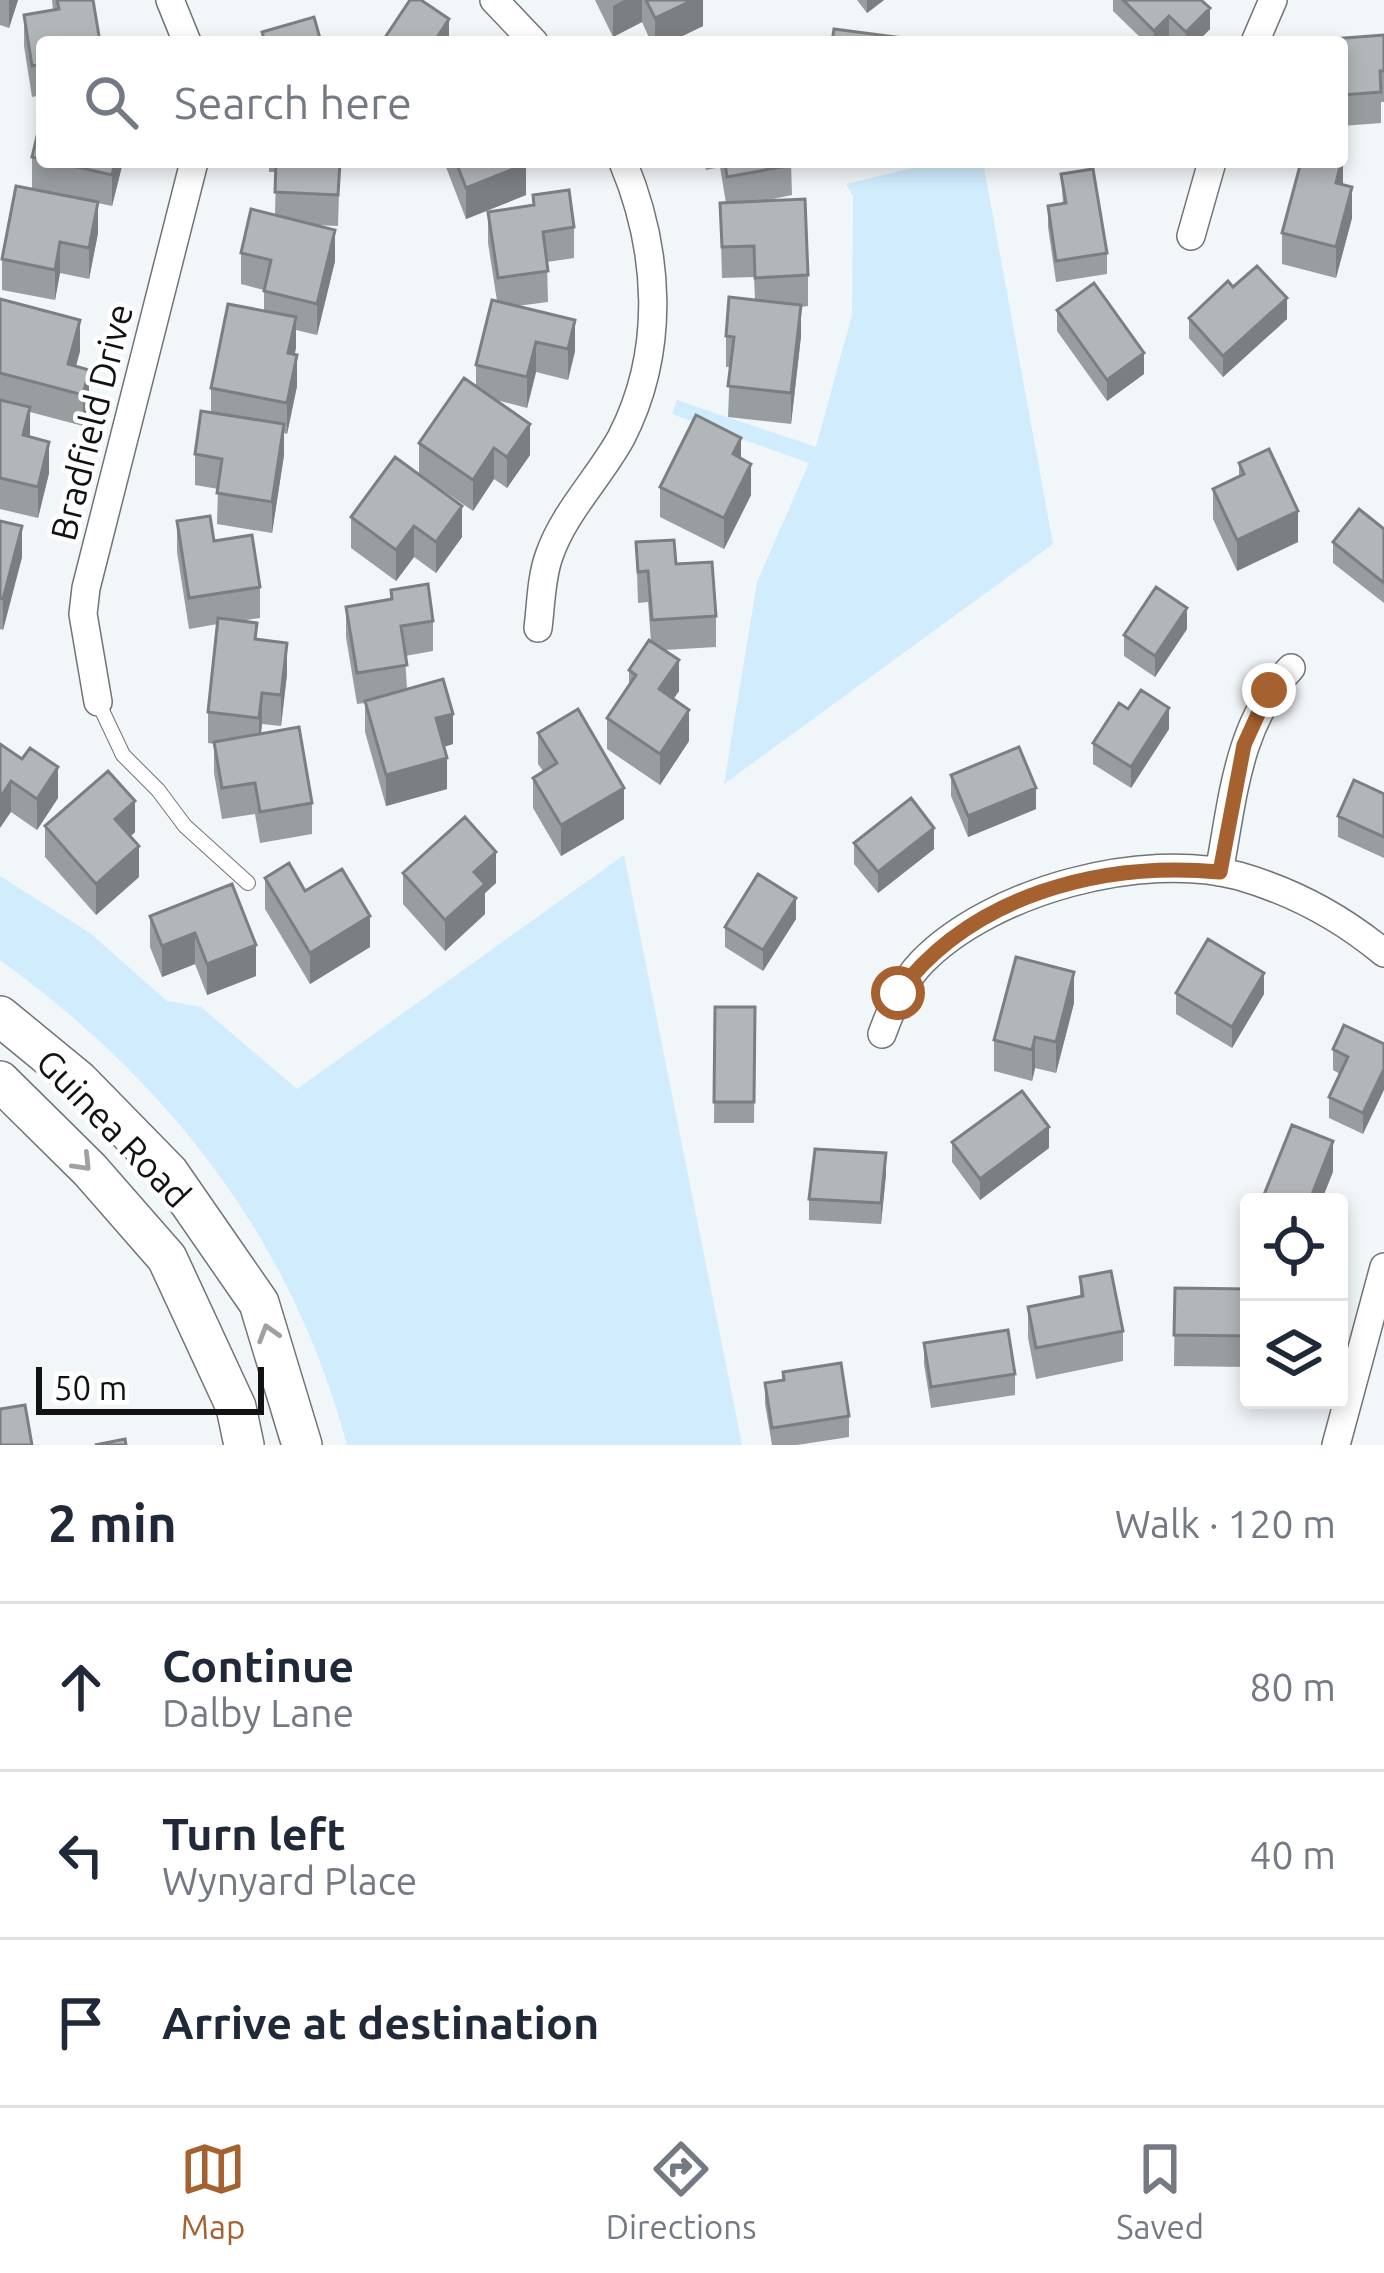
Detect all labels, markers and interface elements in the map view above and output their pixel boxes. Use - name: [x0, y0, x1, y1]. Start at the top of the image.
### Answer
- search box: [36, 36, 1348, 168]
- icon: search: [78, 69, 144, 135]
- text: Search here: [174, 77, 412, 128]
- street label: Bradfield Drive: [42, 300, 140, 544]
- route end: [1242, 663, 1296, 717]
- route start: [871, 966, 925, 1020]
- street label: Guinea Road: [29, 1041, 199, 1215]
- one-way arrow: [69, 1149, 91, 1171]
- map controls: [1240, 1193, 1348, 1409]
- button: locate: [1240, 1193, 1348, 1301]
- button: layers: [1240, 1301, 1348, 1409]
- one-way arrow: [257, 1323, 282, 1344]
- scale bar: [36, 1361, 264, 1414]
- text: 50 m: [54, 1369, 127, 1406]
- text: 2 min: [48, 1494, 177, 1552]
- text: Walk · 120 m: [1115, 1502, 1336, 1545]
- text: Continue: [162, 1640, 354, 1691]
- icon: ahead: [48, 1654, 114, 1720]
- text: 80 m: [1249, 1665, 1336, 1708]
- text: Dalby Lane: [162, 1691, 354, 1734]
- text: Turn left: [162, 1808, 346, 1859]
- icon: left: [48, 1822, 114, 1888]
- text: 40 m: [1249, 1833, 1336, 1876]
- text: Wynyard Place: [162, 1859, 417, 1902]
- icon: arrive: [48, 1990, 114, 2056]
- text: Arrive at destination: [162, 1997, 599, 2048]
- tab: Map: [180, 2136, 246, 2245]
- tab: Directions: [606, 2136, 756, 2245]
- tab: Saved: [1116, 2136, 1204, 2245]

